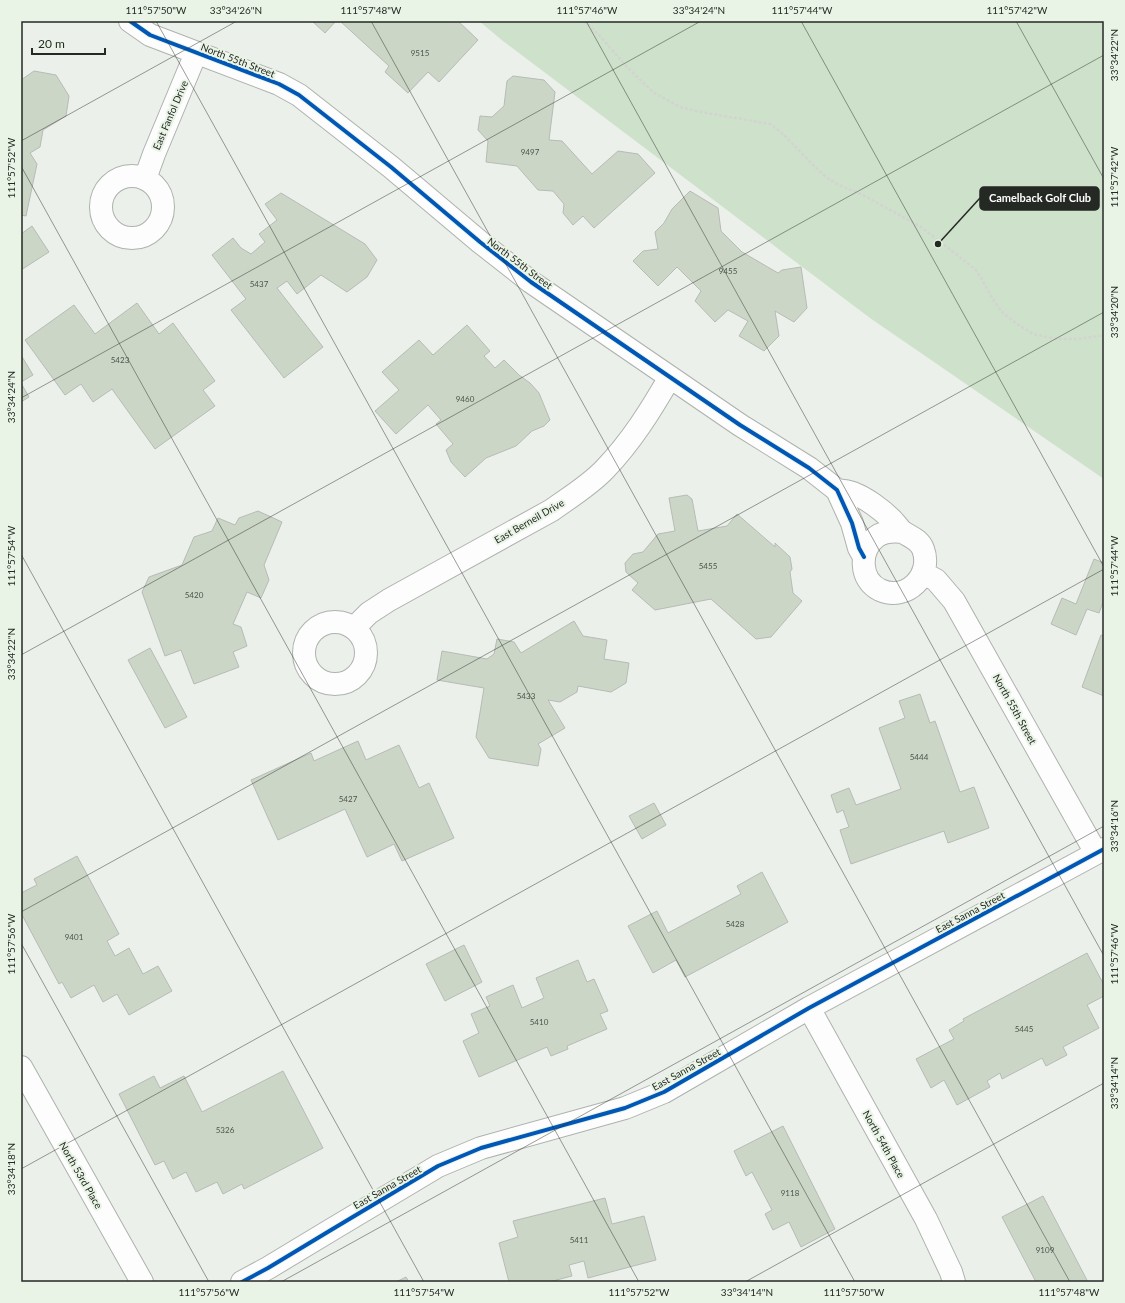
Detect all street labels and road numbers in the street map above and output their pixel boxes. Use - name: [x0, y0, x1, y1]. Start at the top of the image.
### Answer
- street label: North 55th Street: [199, 40, 277, 80]
- street label: East Fanfol Drive: [150, 78, 190, 152]
- street label: North 55th Street: [485, 235, 555, 292]
- street label: East Berneil Drive: [492, 496, 566, 546]
- street label: North 55th Street: [991, 672, 1039, 746]
- street label: East Sanna Street: [933, 889, 1007, 935]
- street label: East Sanna Street: [650, 1045, 723, 1093]
- street label: North 54th Place: [861, 1108, 907, 1180]
- street label: North 53rd Place: [57, 1140, 105, 1210]
- street label: East Sanna Street: [351, 1162, 423, 1211]

